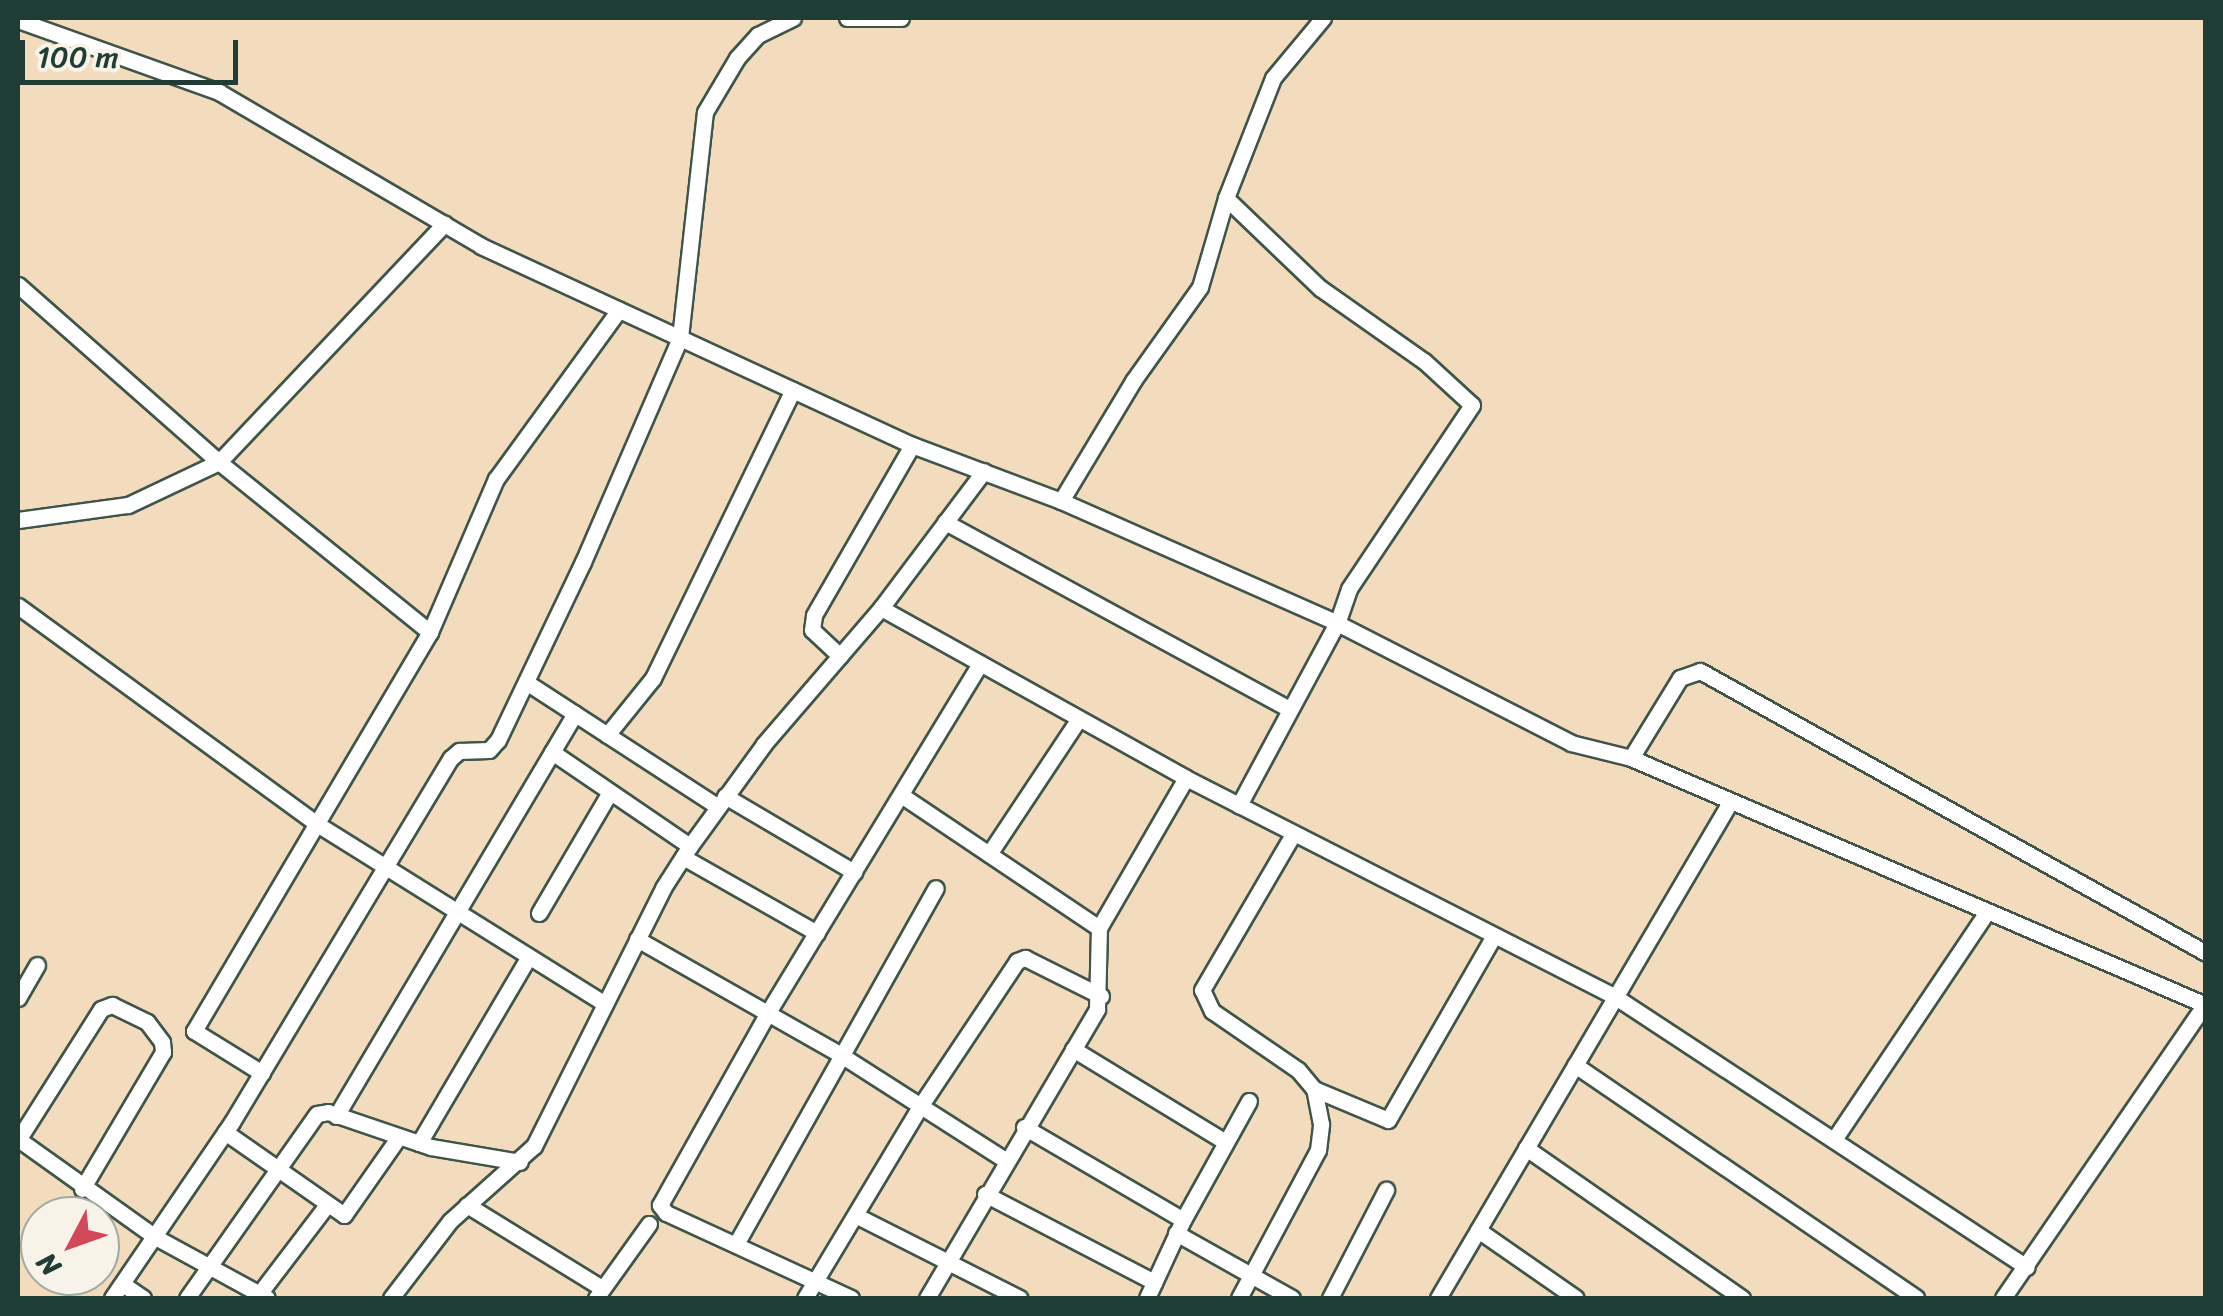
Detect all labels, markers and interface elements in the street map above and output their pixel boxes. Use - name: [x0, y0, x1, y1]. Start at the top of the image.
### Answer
- scale bar: [25, 20, 242, 82]
- text: 100 m: [37, 30, 119, 84]
- north arrow: [20, 1196, 120, 1296]
- text: N: [24, 1241, 73, 1288]

